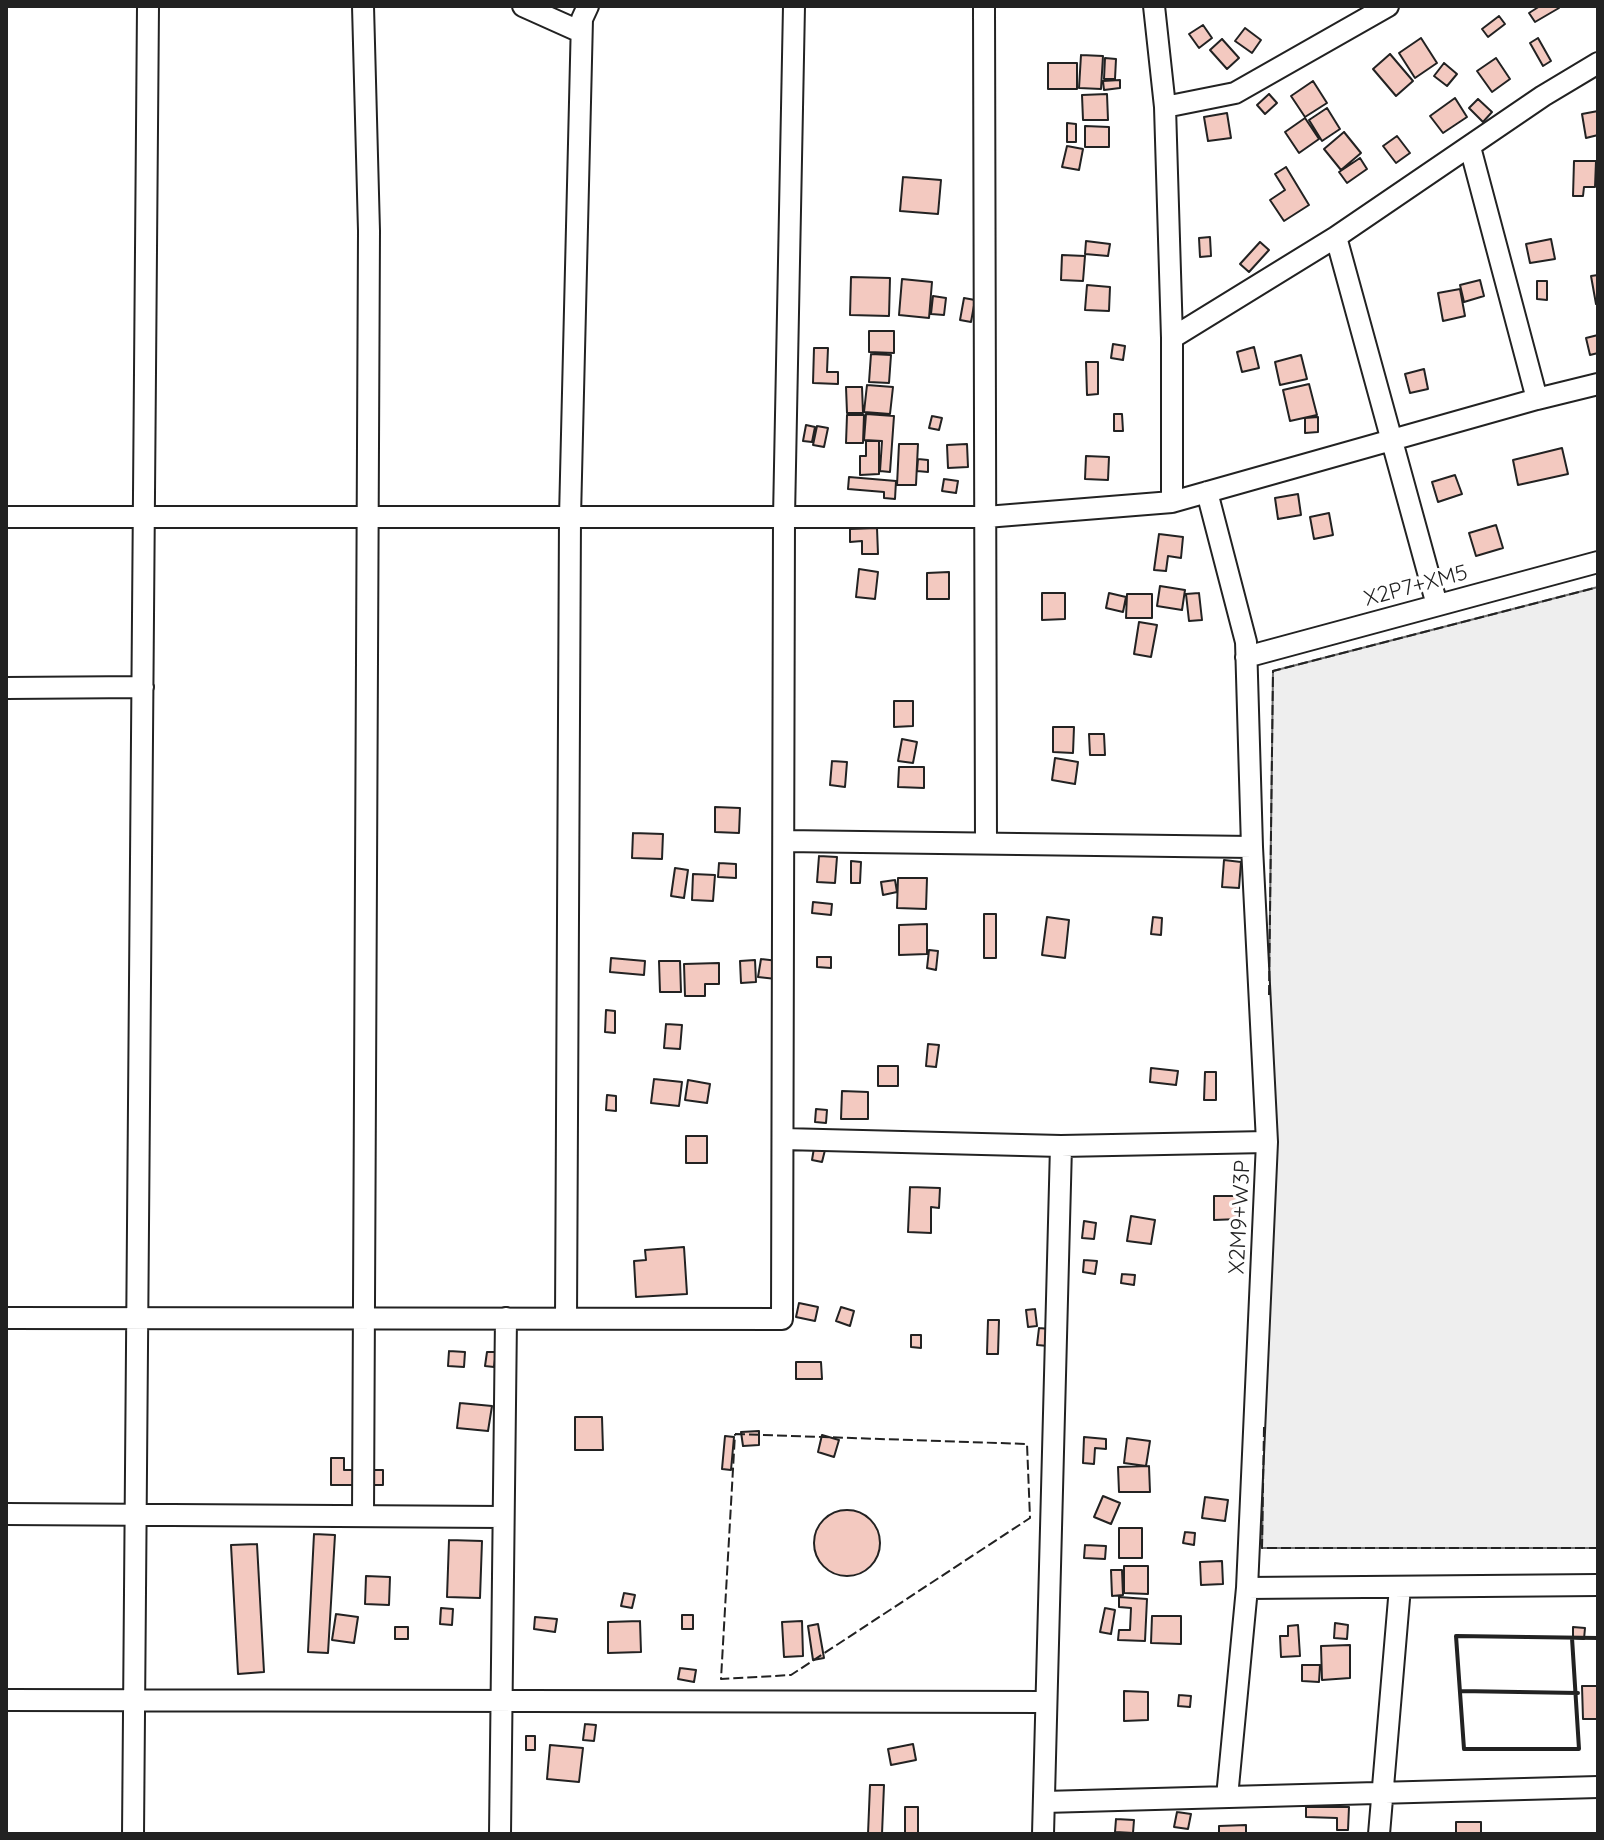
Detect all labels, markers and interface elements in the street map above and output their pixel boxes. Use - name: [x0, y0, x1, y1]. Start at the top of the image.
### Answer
- street label: X2P7+XM5: [1361, 560, 1471, 612]
- street label: X2M9+W3P: [1224, 1159, 1256, 1275]

